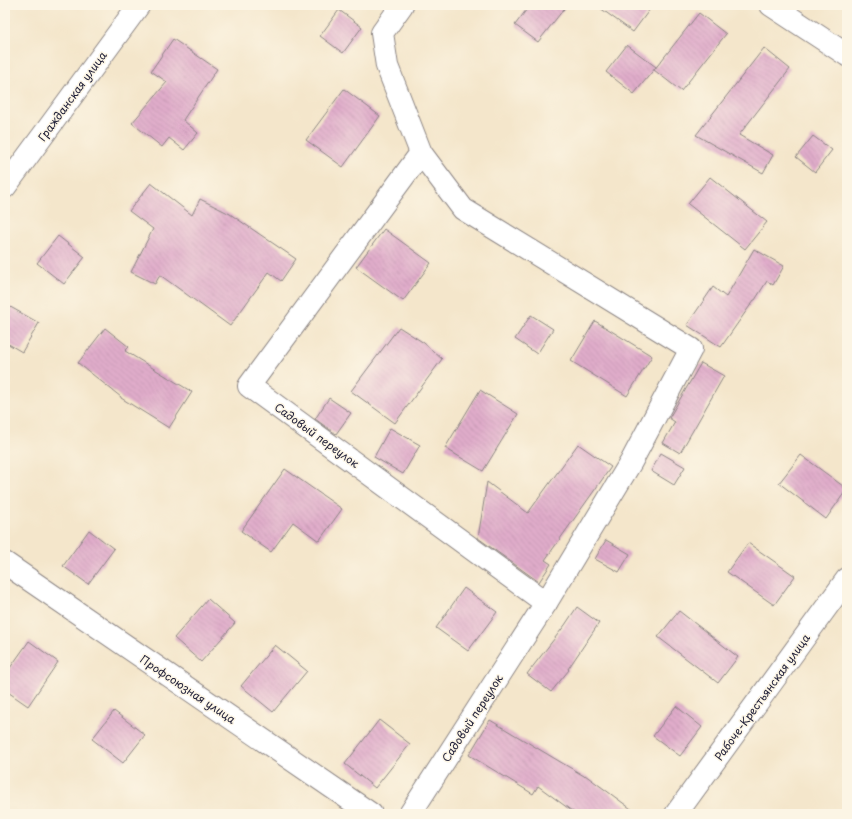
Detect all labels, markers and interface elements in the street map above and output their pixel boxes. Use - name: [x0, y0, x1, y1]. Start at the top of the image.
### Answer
- street label: Гражданская улица: [33, 47, 111, 145]
- street label: Садовый переулок: [271, 398, 363, 472]
- street label: Рабоче-Крестьянская улица: [710, 630, 814, 764]
- street label: Профсоюзная улица: [137, 651, 239, 728]
- street label: Садовый переулок: [437, 671, 507, 765]

